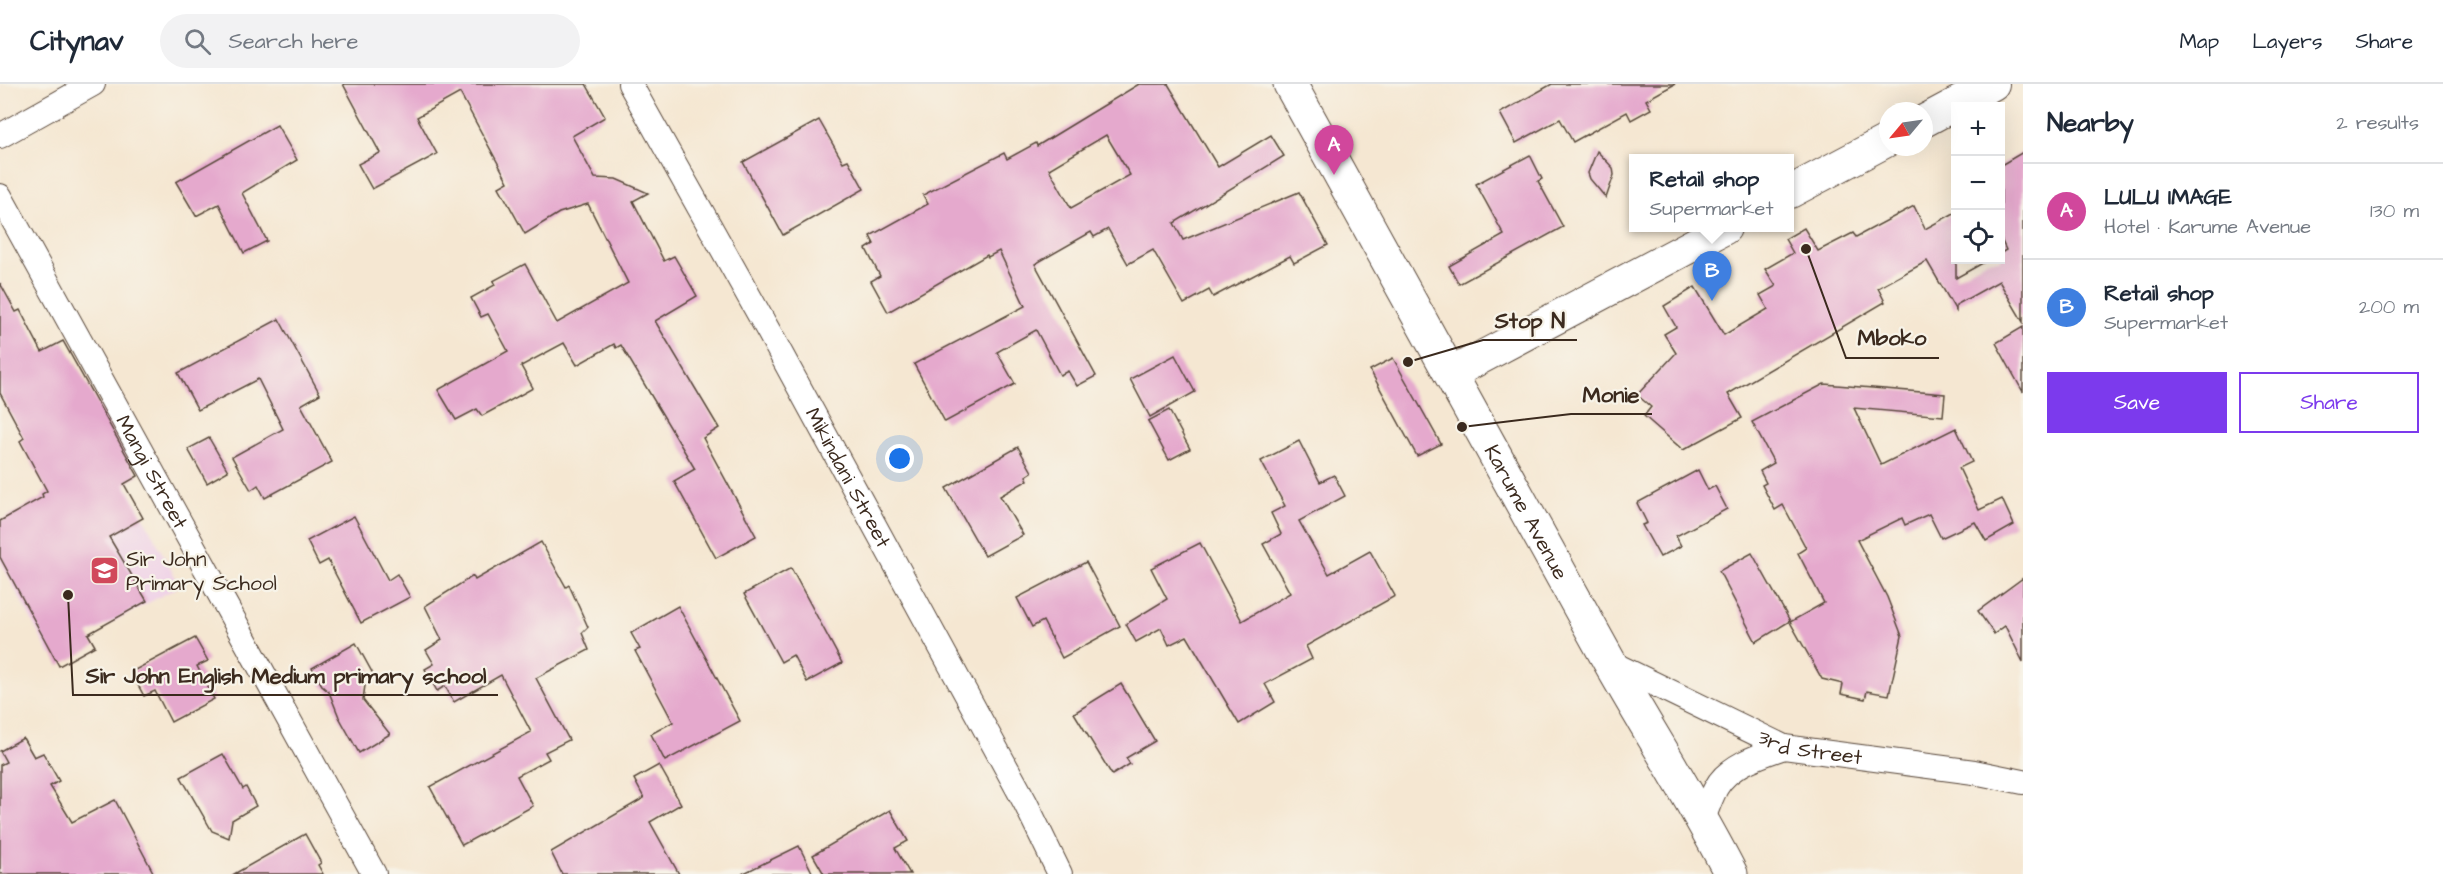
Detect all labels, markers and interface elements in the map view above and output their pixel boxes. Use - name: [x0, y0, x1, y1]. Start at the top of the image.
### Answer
- search box: [160, 14, 580, 68]
- text: Citynav: [30, 22, 124, 61]
- icon: search: [181, 25, 214, 58]
- text: Search here: [229, 26, 358, 57]
- text: Map: [2179, 27, 2219, 56]
- text: Layers: [2252, 27, 2322, 56]
- text: Share: [2355, 27, 2413, 56]
- north arrow: [1879, 102, 1933, 156]
- map controls: [1951, 102, 2005, 264]
- button: +: [1951, 102, 2005, 156]
- text: Nearby: [2047, 105, 2134, 141]
- text: 2 results: [2336, 109, 2419, 137]
- pin: A: [1314, 126, 1354, 175]
- popup: [1629, 154, 1794, 232]
- button: −: [1951, 156, 2005, 210]
- text: Retail shop: [1650, 164, 1759, 195]
- text: LULU IMAGE: [2104, 182, 2232, 213]
- text: Supermarket: [1650, 195, 1773, 223]
- text: A: [2060, 197, 2073, 225]
- text: 130 m: [2370, 197, 2419, 225]
- button: locate: [1951, 210, 2005, 264]
- text: Hotel · Karume Avenue: [2104, 213, 2311, 241]
- pin: B: [1692, 252, 1732, 301]
- text: Retail shop: [2104, 278, 2214, 309]
- text: B: [2059, 293, 2074, 321]
- text: 200 m: [2359, 293, 2419, 321]
- callout: Stop N: [1483, 300, 1577, 340]
- text: Stop N: [1494, 306, 1565, 337]
- text: Supermarket: [2104, 309, 2228, 337]
- callout: Mboko: [1846, 318, 1939, 358]
- text: Mboko: [1858, 323, 1927, 354]
- button: Save: [2047, 372, 2227, 433]
- button: Share: [2239, 372, 2419, 433]
- callout: Monie: [1571, 374, 1652, 414]
- text: Monie: [1583, 380, 1639, 411]
- street label: Mikindani Street: [798, 402, 898, 553]
- street label: Mangi Street: [109, 410, 195, 534]
- street label: Karume Avenue: [1477, 439, 1575, 585]
- your location: [885, 444, 914, 473]
- place label: Sir John Primary School: [126, 545, 277, 600]
- school or university icon: Sir John Primary School: [89, 555, 121, 587]
- callout: Sir John English Medium primary school: [73, 655, 498, 695]
- text: Sir John English Medium primary school: [85, 661, 487, 694]
- street label: 3rd Street: [1753, 722, 1865, 772]

